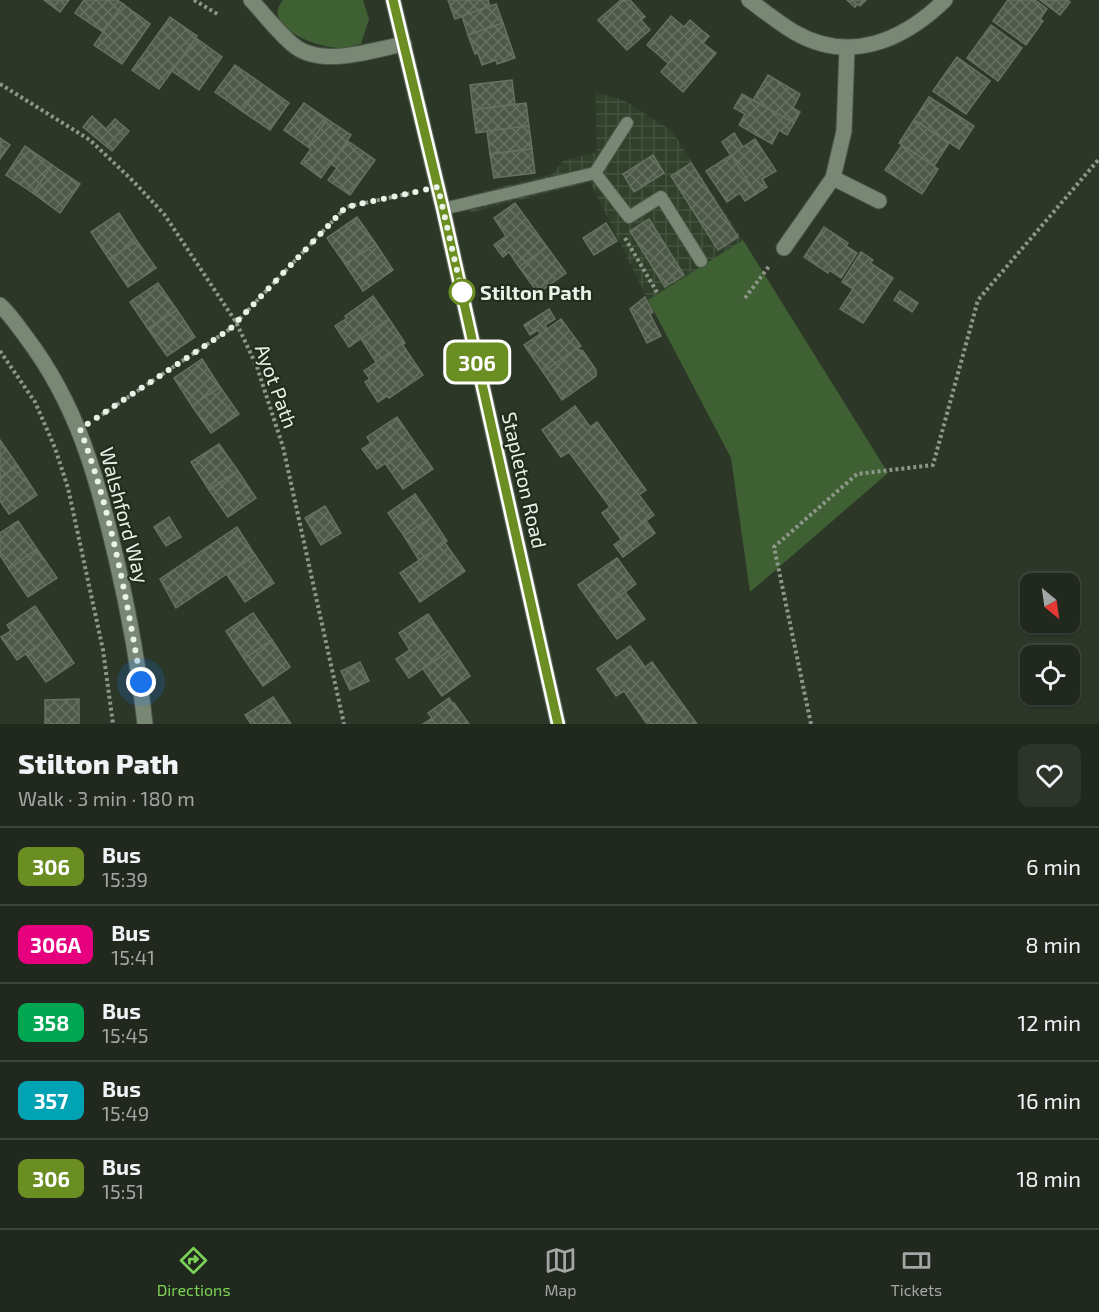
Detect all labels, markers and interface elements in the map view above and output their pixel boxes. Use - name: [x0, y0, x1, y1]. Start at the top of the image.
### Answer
- marker: Stilton Path: [449, 279, 475, 305]
- place label: Stilton Path: [480, 280, 592, 304]
- street label: Ayot Path: [251, 341, 303, 431]
- line badge: 306: [442, 342, 512, 382]
- text: 306: [458, 350, 496, 375]
- street label: Stapleton Road: [498, 410, 552, 550]
- street label: Walshford Way: [95, 444, 155, 586]
- north arrow: [1020, 573, 1080, 633]
- map controls: [1020, 573, 1080, 705]
- button: locate: [1020, 645, 1080, 705]
- your location: [126, 667, 156, 697]
- button: heart: [1018, 744, 1081, 807]
- text: Stilton Path: [18, 746, 179, 780]
- text: Walk · 3 min · 180 m: [18, 786, 195, 810]
- text: Bus: [102, 841, 141, 867]
- text: 6 min: [1026, 853, 1081, 879]
- text: 306: [32, 854, 70, 879]
- text: 15:39: [102, 867, 148, 891]
- text: Bus: [111, 919, 150, 945]
- text: 8 min: [1025, 931, 1081, 957]
- text: 306A: [30, 932, 81, 957]
- text: 15:41: [111, 945, 155, 969]
- text: Bus: [102, 997, 141, 1023]
- text: 12 min: [1017, 1009, 1081, 1035]
- text: 358: [33, 1010, 69, 1035]
- text: 15:45: [102, 1023, 148, 1047]
- text: Bus: [102, 1075, 141, 1101]
- text: 16 min: [1017, 1087, 1081, 1113]
- text: 357: [34, 1088, 68, 1113]
- text: 15:49: [102, 1101, 149, 1125]
- text: Bus: [102, 1153, 141, 1179]
- text: 18 min: [1016, 1165, 1081, 1191]
- text: 306: [32, 1166, 70, 1191]
- text: 15:51: [102, 1179, 144, 1203]
- tab: Directions: [157, 1244, 231, 1299]
- tab: Map: [544, 1244, 577, 1299]
- tab: Tickets: [890, 1244, 942, 1299]

